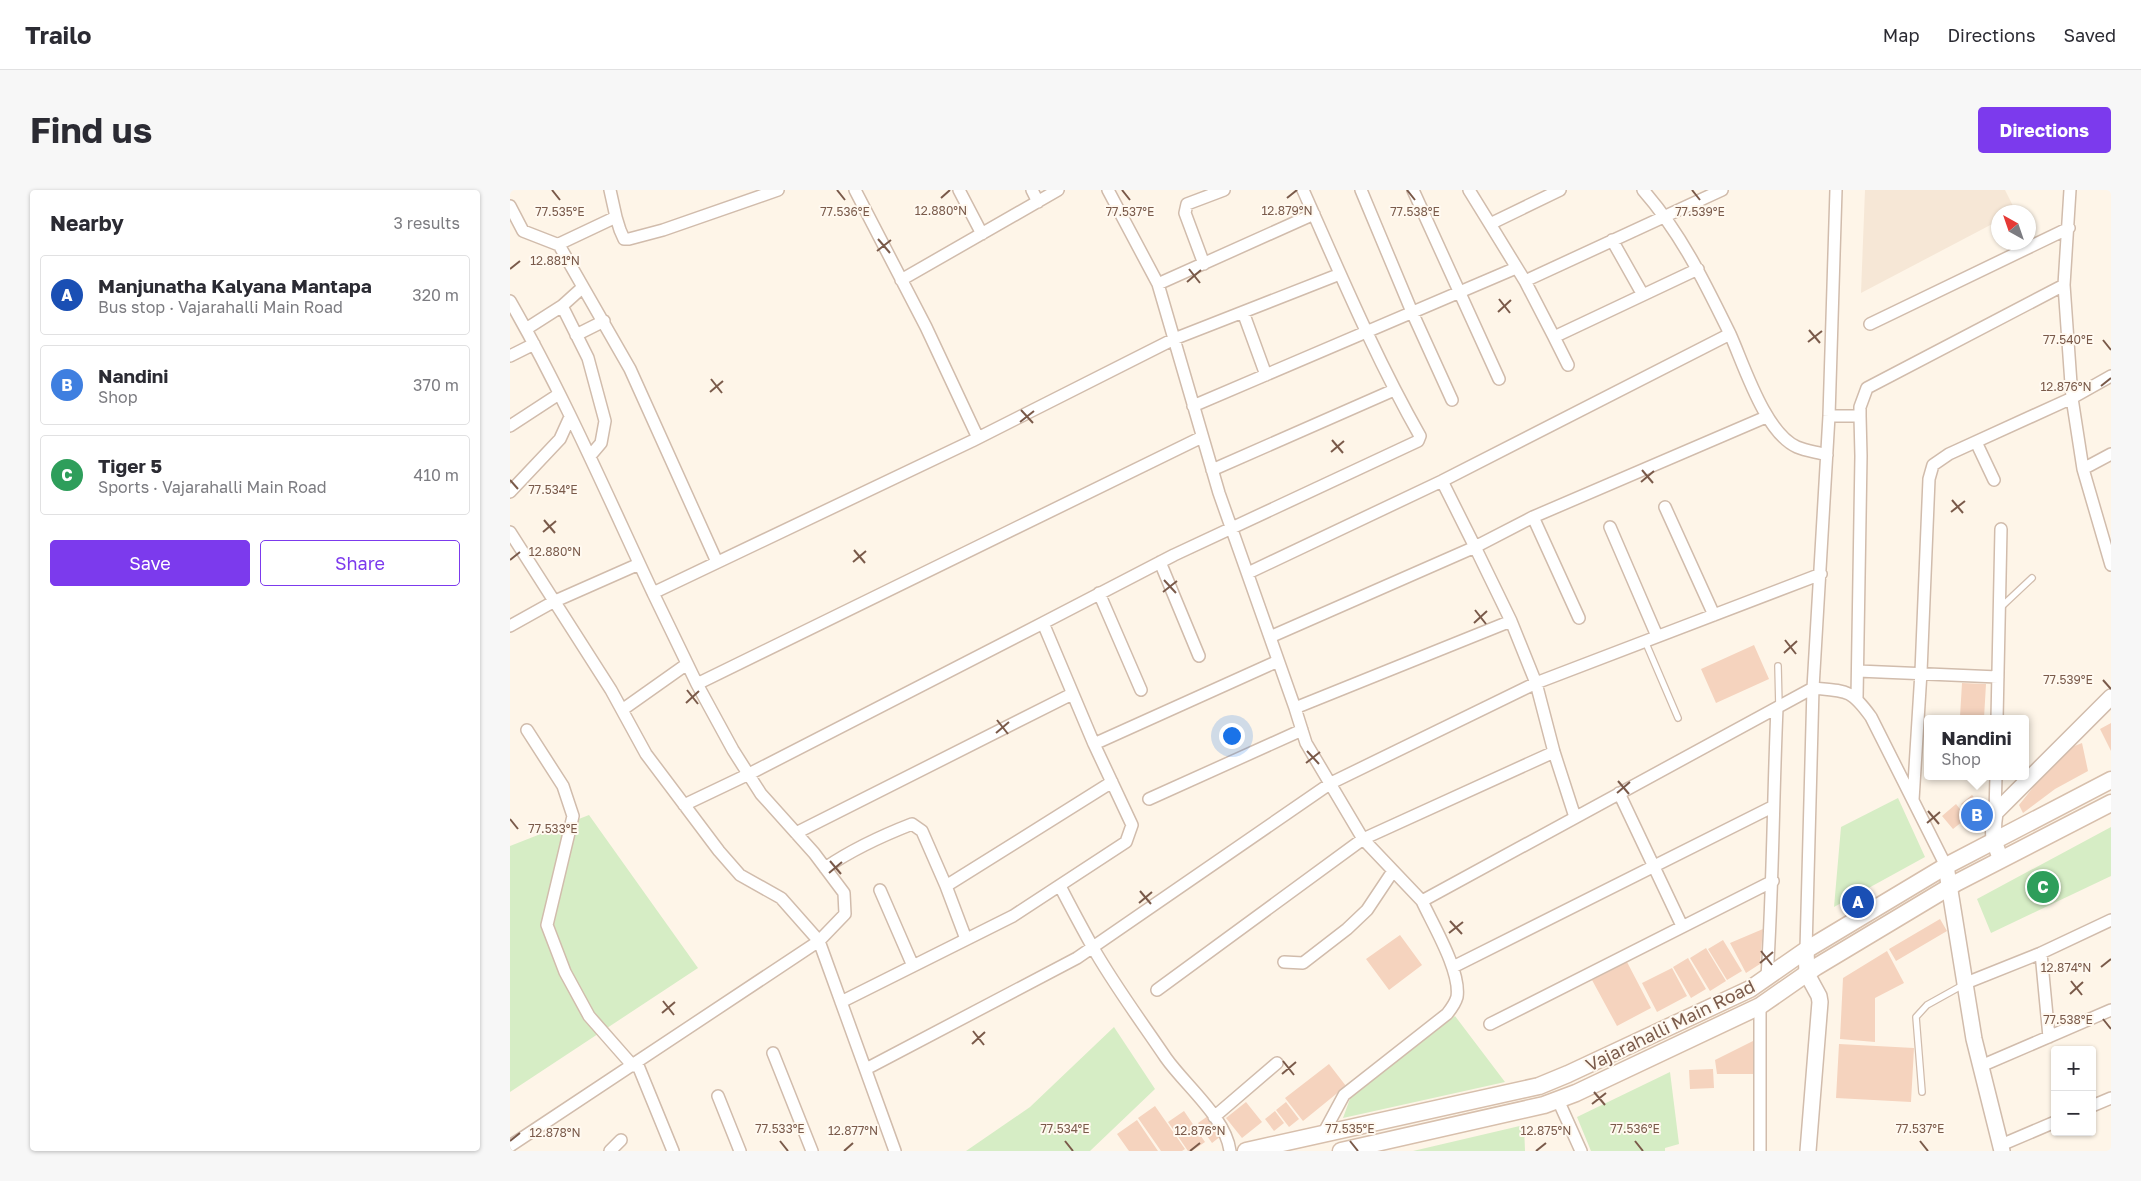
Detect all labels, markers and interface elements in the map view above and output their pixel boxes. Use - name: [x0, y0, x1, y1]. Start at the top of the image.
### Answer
- text: Trailo: [25, 20, 91, 49]
- text: Map: [1883, 24, 1919, 46]
- text: Directions: [1947, 24, 2035, 46]
- text: Saved: [2063, 24, 2116, 46]
- button: Directions: [1978, 107, 2111, 153]
- text: Find us: [30, 109, 152, 151]
- text: 12.880°N: [915, 203, 967, 218]
- text: 12.879°N: [1261, 203, 1313, 218]
- text: 77.535°E: [535, 204, 585, 219]
- text: 77.536°E: [820, 204, 870, 219]
- text: 77.537°E: [1106, 204, 1154, 219]
- text: 77.538°E: [1390, 204, 1440, 219]
- text: 77.539°E: [1675, 204, 1725, 219]
- north arrow: [1991, 205, 2036, 250]
- text: Nearby: [50, 210, 124, 236]
- text: 3 results: [393, 213, 460, 233]
- text: 12.881°N: [530, 253, 580, 268]
- text: Manjunatha Kalyana Mantapa: [98, 274, 372, 297]
- text: A: [61, 285, 73, 305]
- text: 320 m: [412, 285, 459, 305]
- text: Bus stop · Vajarahalli Main Road: [98, 297, 343, 317]
- text: 77.540°E: [2043, 332, 2093, 347]
- text: Nandini: [98, 364, 169, 387]
- text: B: [61, 375, 73, 395]
- text: 370 m: [413, 375, 459, 395]
- text: 12.876°N: [2040, 379, 2092, 394]
- text: Shop: [98, 387, 138, 407]
- text: Tiger 5: [98, 454, 162, 477]
- text: C: [61, 465, 73, 485]
- text: 410 m: [413, 465, 459, 485]
- text: Sports · Vajarahalli Main Road: [98, 477, 327, 497]
- text: 77.534°E: [528, 482, 578, 497]
- button: Save: [50, 540, 250, 586]
- button: Share: [260, 540, 460, 586]
- text: 12.880°N: [529, 544, 581, 559]
- text: 77.539°E: [2043, 672, 2093, 687]
- popup: [1924, 715, 2029, 780]
- your location: [1219, 723, 1245, 749]
- text: Nandini: [1941, 726, 2012, 749]
- text: Shop: [1941, 749, 1981, 769]
- pin: B: [1961, 796, 1993, 834]
- text: 77.533°E: [528, 821, 578, 836]
- pin: C: [2027, 868, 2059, 906]
- pin: A: [1842, 883, 1874, 921]
- text: 12.874°N: [2041, 960, 2091, 975]
- street label: Vajarahalli Main Road: [1582, 974, 1758, 1076]
- text: 77.538°E: [2043, 1012, 2093, 1027]
- map controls: [2051, 1046, 2096, 1136]
- button: +: [2051, 1046, 2096, 1091]
- button: −: [2051, 1091, 2096, 1136]
- text: 77.533°E: [755, 1121, 805, 1136]
- text: 77.534°E: [1040, 1121, 1090, 1136]
- text: 77.535°E: [1325, 1121, 1375, 1136]
- text: 77.536°E: [1610, 1121, 1660, 1136]
- text: 77.537°E: [1896, 1121, 1944, 1136]
- text: 12.877°N: [828, 1123, 878, 1138]
- text: 12.876°N: [1174, 1123, 1226, 1138]
- text: 12.875°N: [1521, 1123, 1571, 1138]
- text: 12.878°N: [529, 1125, 581, 1140]

